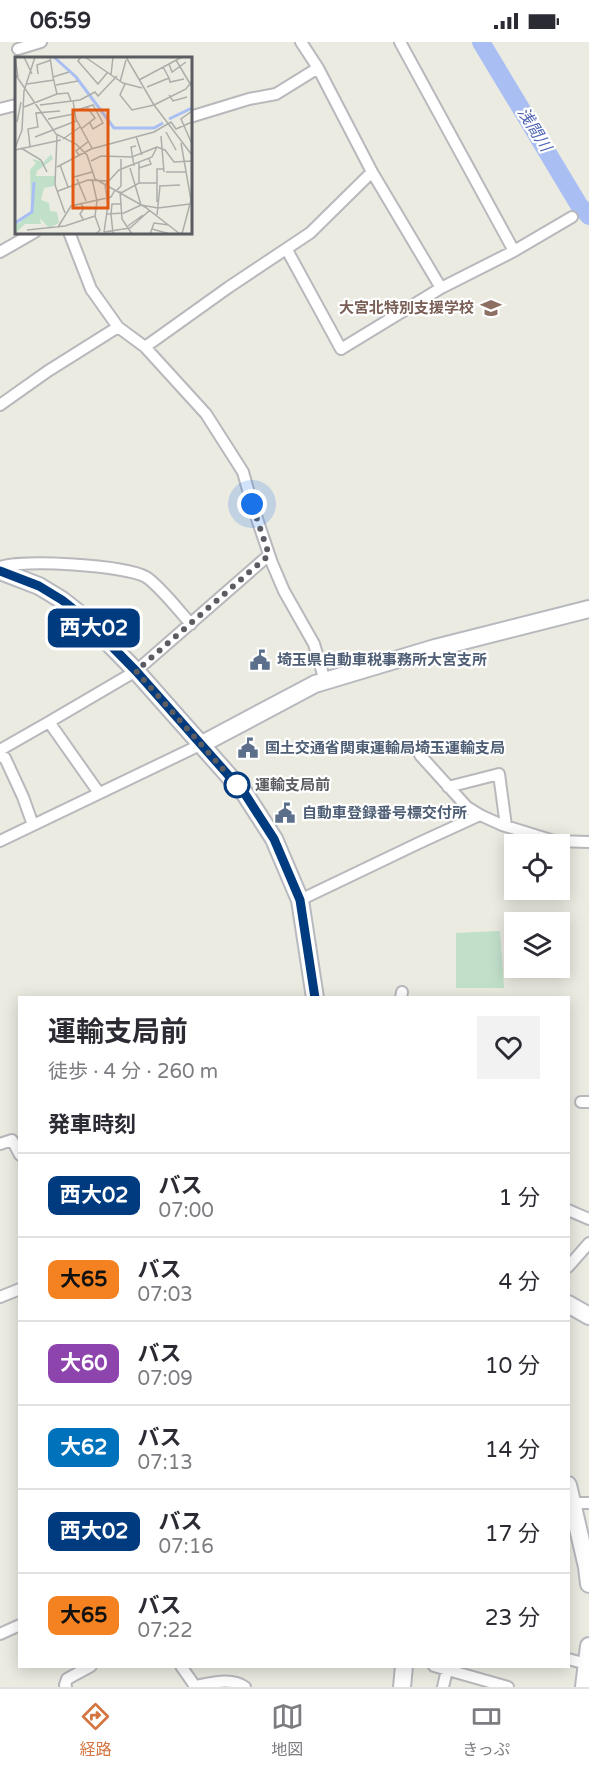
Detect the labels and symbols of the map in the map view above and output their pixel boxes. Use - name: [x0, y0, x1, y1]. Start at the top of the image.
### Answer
- inset map: [15, 57, 192, 234]
- water label: 浅間川: [513, 104, 556, 157]
- school or university icon: 大宮北特別支援学校: [479, 296, 503, 320]
- place label: 大宮北特別支援学校: [339, 299, 474, 317]
- your location: [237, 489, 267, 519]
- line badge: 西大02: [52, 608, 136, 648]
- public building icon: 埼玉県自動車税事務所大宮支所: [248, 648, 272, 672]
- place label: 埼玉県自動車税事務所大宮支所: [277, 651, 487, 669]
- public building icon: 国土交通省関東運輸局埼玉運輸支局: [236, 736, 260, 760]
- place label: 国土交通省関東運輸局埼玉運輸支局: [265, 739, 505, 757]
- marker: 運輸支局前: [224, 772, 250, 798]
- place label: 運輸支局前: [255, 776, 330, 794]
- public building icon: 自動車登録番号標交付所: [273, 801, 297, 825]
- place label: 自動車登録番号標交付所: [302, 804, 467, 822]

